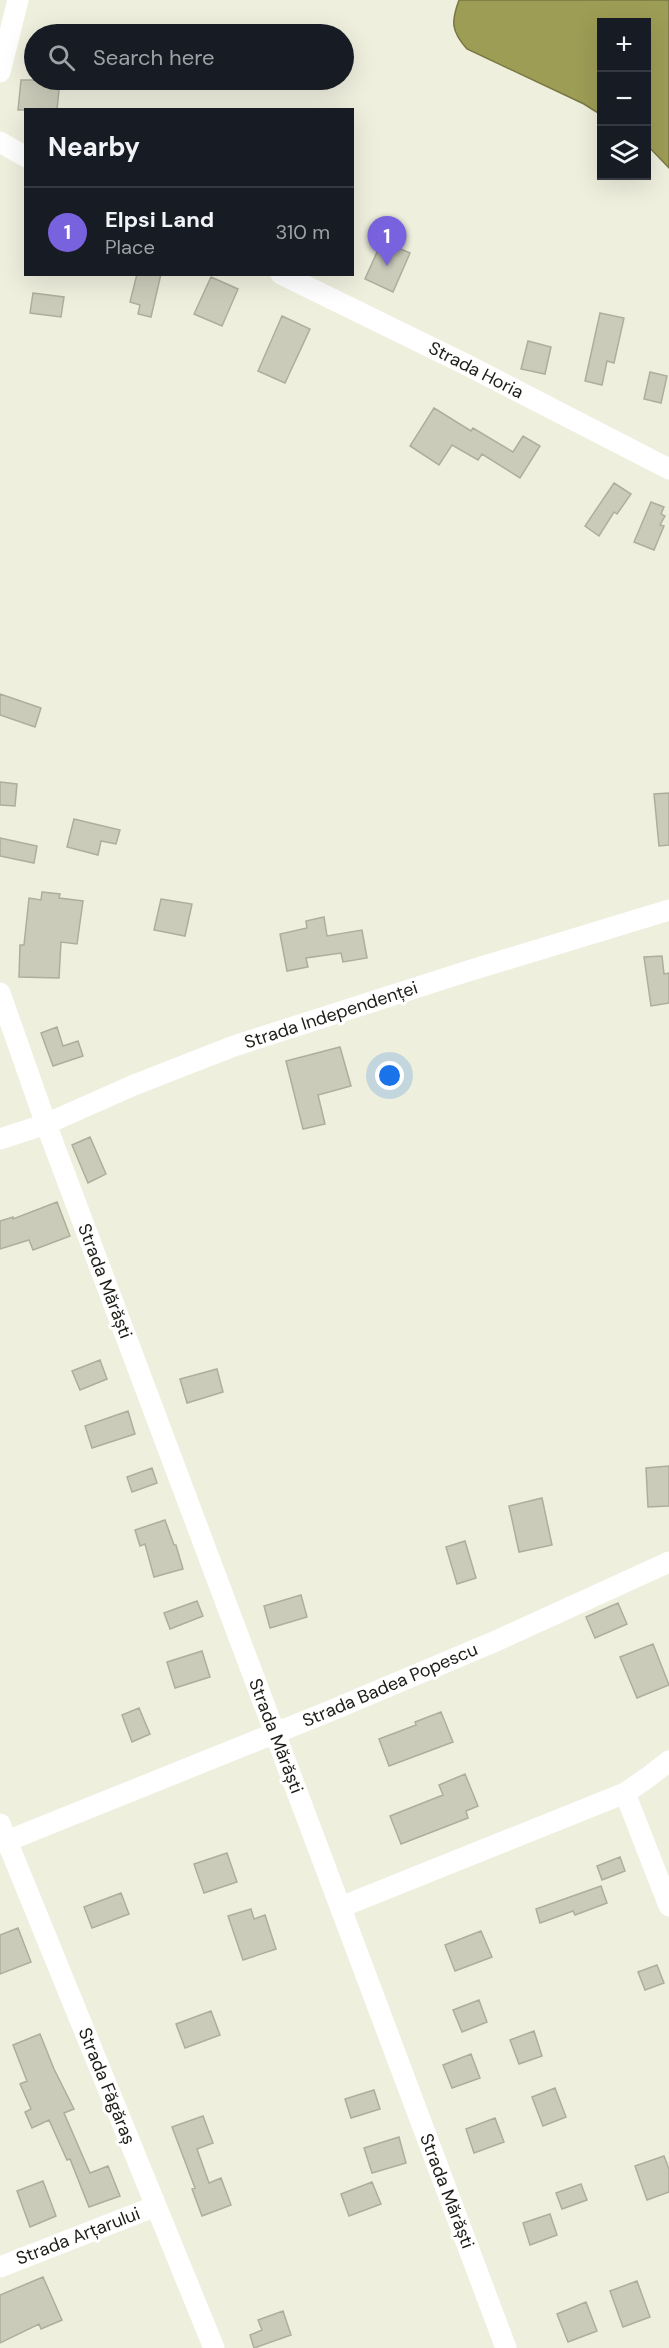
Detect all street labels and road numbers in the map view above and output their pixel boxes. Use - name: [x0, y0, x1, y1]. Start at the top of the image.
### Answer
- street label: Strada Horia: [424, 336, 528, 404]
- street label: Strada Independenței: [241, 976, 421, 1054]
- street label: Strada Mărăști: [72, 1220, 138, 1342]
- street label: Strada Badea Popescu: [299, 1637, 481, 1733]
- street label: Strada Mărăști: [243, 1675, 309, 1797]
- street label: Strada Făgăraș: [73, 2024, 141, 2148]
- street label: Strada Mărăști: [414, 2130, 480, 2252]
- street label: Strada Arțarului: [13, 2201, 143, 2271]

